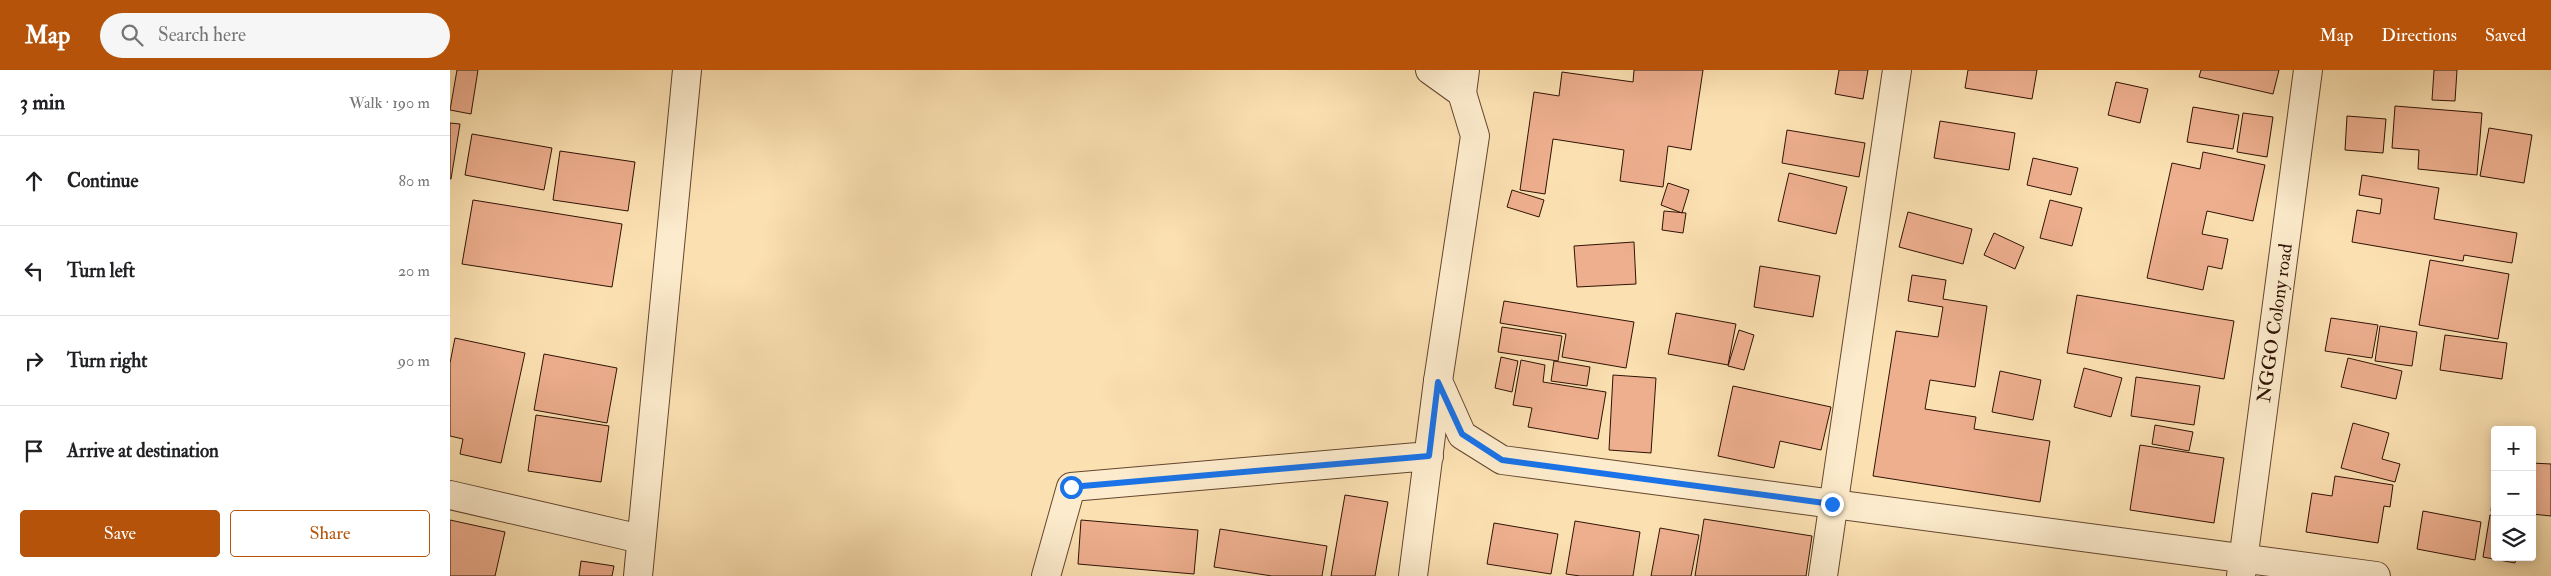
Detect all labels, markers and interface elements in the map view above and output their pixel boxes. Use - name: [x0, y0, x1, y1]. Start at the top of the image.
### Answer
- search box: [100, 13, 450, 58]
- text: Map: [25, 20, 70, 51]
- icon: search: [118, 21, 146, 49]
- text: Search here: [158, 23, 246, 47]
- text: Map: [2320, 24, 2353, 47]
- text: Directions: [2381, 24, 2457, 47]
- text: Saved: [2485, 24, 2526, 47]
- text: 3 min: [20, 89, 65, 116]
- text: Walk · 190 m: [349, 93, 430, 113]
- icon: ahead: [20, 167, 48, 195]
- text: Continue: [67, 169, 138, 193]
- text: 80 m: [399, 171, 430, 191]
- street label: NGGO Colony road: [2252, 241, 2298, 404]
- icon: left: [20, 257, 48, 285]
- text: Turn left: [67, 259, 135, 283]
- text: 20 m: [398, 261, 430, 281]
- icon: right: [20, 347, 48, 375]
- text: Turn right: [67, 349, 147, 373]
- text: 90 m: [398, 351, 430, 371]
- map controls: [2491, 426, 2536, 561]
- button: +: [2491, 426, 2536, 471]
- icon: arrive: [20, 437, 48, 465]
- text: Arrive at destination: [67, 439, 219, 463]
- button: −: [2491, 471, 2536, 516]
- route start: [1060, 476, 1083, 499]
- route end: [1821, 493, 1844, 516]
- button: Save: [20, 510, 220, 557]
- button: Share: [230, 510, 430, 557]
- button: layers: [2491, 516, 2536, 561]

